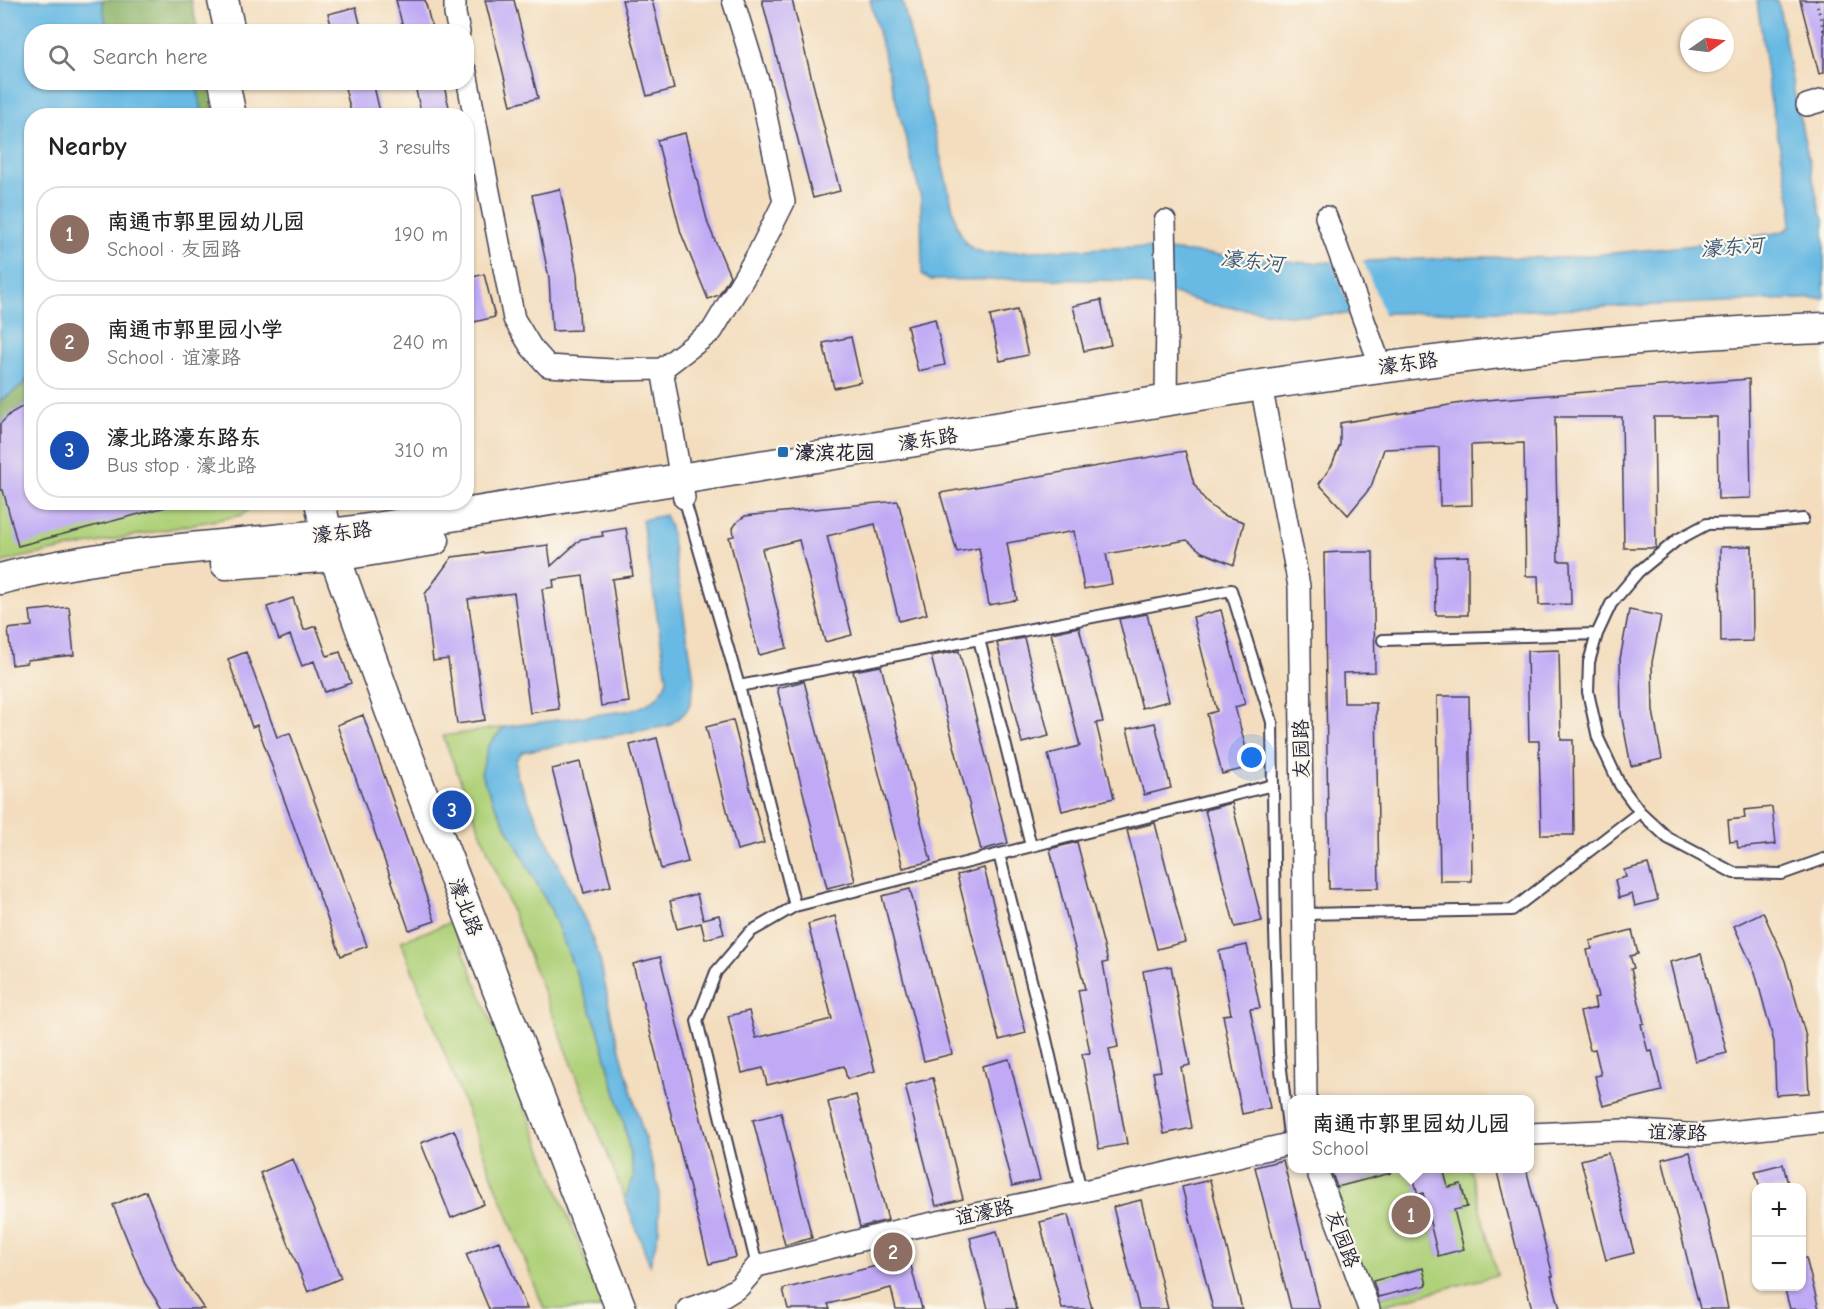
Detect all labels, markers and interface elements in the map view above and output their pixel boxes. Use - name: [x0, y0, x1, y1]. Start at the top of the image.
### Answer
- north arrow: [1680, 18, 1734, 72]
- search box: [24, 24, 474, 90]
- icon: search: [45, 41, 78, 74]
- text: Search here: [93, 44, 208, 70]
- text: Nearby: [48, 132, 127, 162]
- text: 3 results: [379, 136, 450, 159]
- text: 南通市郭里园幼儿园: [107, 209, 305, 235]
- text: 1: [66, 223, 73, 246]
- text: 190 m: [394, 223, 448, 246]
- water label: 濠东河: [1700, 233, 1767, 261]
- text: School · 友园路: [107, 238, 241, 261]
- water label: 濠东河: [1219, 246, 1288, 277]
- text: 南通市郭里园小学: [107, 317, 283, 343]
- text: 2: [65, 331, 74, 354]
- text: 240 m: [393, 331, 448, 354]
- text: School · 谊濠路: [107, 346, 241, 369]
- street label: 濠东路: [1377, 348, 1440, 379]
- street label: 濠东路: [897, 423, 960, 456]
- text: 濠北路濠东路东: [107, 425, 261, 451]
- text: 3: [65, 439, 74, 462]
- text: 310 m: [395, 439, 448, 462]
- place label: 濠滨花园: [795, 441, 875, 464]
- marker: 濠滨花园: [776, 445, 790, 459]
- text: Bus stop · 濠北路: [107, 454, 256, 477]
- street label: 濠东路: [311, 517, 374, 548]
- street label: 友园路: [1289, 718, 1314, 779]
- your location: [1237, 743, 1266, 772]
- pin: 3: [432, 788, 472, 832]
- street label: 濠北路: [444, 875, 487, 940]
- popup: [1288, 1095, 1534, 1173]
- text: 南通市郭里园幼儿园: [1312, 1111, 1510, 1137]
- street label: 谊濠路: [1647, 1120, 1708, 1145]
- text: School: [1312, 1137, 1369, 1160]
- map controls: [1752, 1183, 1806, 1291]
- button: +: [1752, 1183, 1806, 1237]
- pin: 1: [1392, 1192, 1430, 1238]
- street label: 谊濠路: [952, 1195, 1017, 1230]
- street label: 友园路: [1321, 1207, 1364, 1272]
- pin: 2: [874, 1230, 912, 1274]
- button: −: [1752, 1237, 1806, 1291]

